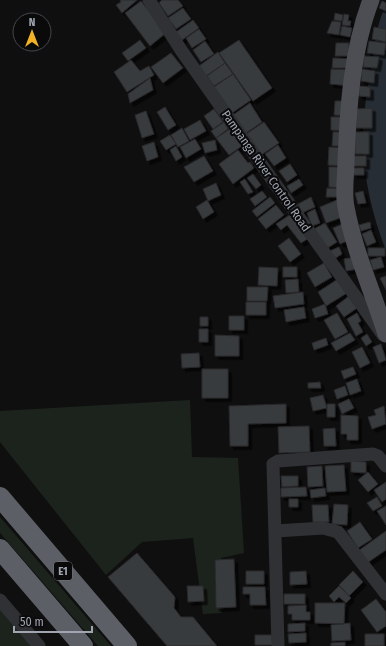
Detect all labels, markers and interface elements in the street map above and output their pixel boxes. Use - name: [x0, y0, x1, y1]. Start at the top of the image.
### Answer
- north arrow: [12, 12, 52, 52]
- text: N: [29, 16, 35, 29]
- street label: Pampanga River Control Road: [219, 108, 313, 234]
- road number: E1: [54, 562, 72, 580]
- scale bar: [14, 608, 92, 634]
- text: 50 m: [20, 615, 44, 629]

